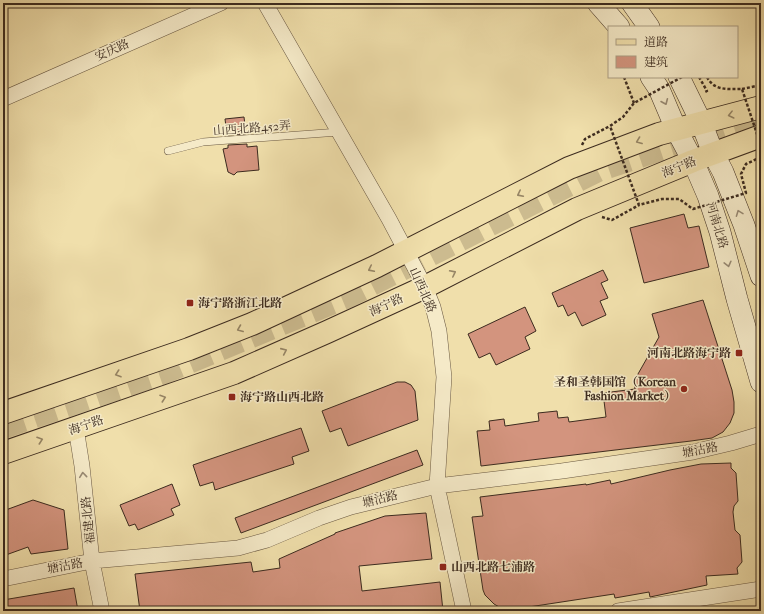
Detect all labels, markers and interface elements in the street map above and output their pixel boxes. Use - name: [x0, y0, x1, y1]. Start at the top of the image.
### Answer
- legend: [608, 26, 738, 78]
- text: 道路: [644, 35, 668, 49]
- street label: 安庆路: [93, 36, 131, 64]
- text: 建筑: [644, 55, 668, 69]
- one-way arrow: [660, 99, 668, 106]
- one-way arrow: [728, 111, 734, 119]
- street label: 山西北路452弄: [213, 118, 291, 138]
- one-way arrow: [636, 137, 643, 145]
- street label: 海宁路: [660, 154, 698, 180]
- one-way arrow: [517, 189, 524, 196]
- street label: 河南北路: [703, 200, 731, 250]
- one-way arrow: [736, 209, 744, 217]
- one-way arrow: [724, 261, 732, 267]
- one-way arrow: [367, 264, 375, 272]
- street label: 山西北路: [407, 265, 439, 315]
- one-way arrow: [448, 270, 456, 277]
- street label: 海宁路: [367, 291, 405, 319]
- place label: 海宁路浙江北路: [198, 296, 282, 310]
- marker: 海宁路浙江北路: [185, 298, 195, 308]
- one-way arrow: [236, 325, 243, 333]
- place label: 河南北路海宁路: [647, 346, 731, 360]
- one-way arrow: [280, 348, 287, 356]
- marker: 河南北路海宁路: [734, 348, 744, 358]
- one-way arrow: [114, 369, 121, 377]
- place label: 圣和圣韩国馆（Korean Fashion Market）: [554, 375, 677, 403]
- marker: 圣和圣韩国馆（Korean Fashion Market）: [679, 384, 689, 394]
- place label: 海宁路山西北路: [240, 390, 324, 404]
- marker: 海宁路山西北路: [227, 392, 237, 402]
- one-way arrow: [159, 394, 166, 403]
- street label: 海宁路: [67, 413, 105, 437]
- one-way arrow: [36, 437, 43, 445]
- street label: 塘沽路: [681, 440, 719, 460]
- one-way arrow: [79, 472, 88, 478]
- street label: 塘沽路: [361, 488, 399, 510]
- street label: 福建北路: [79, 495, 97, 545]
- street label: 塘沽路: [46, 556, 84, 576]
- place label: 山西北路七浦路: [451, 560, 535, 574]
- marker: 山西北路七浦路: [438, 562, 448, 572]

